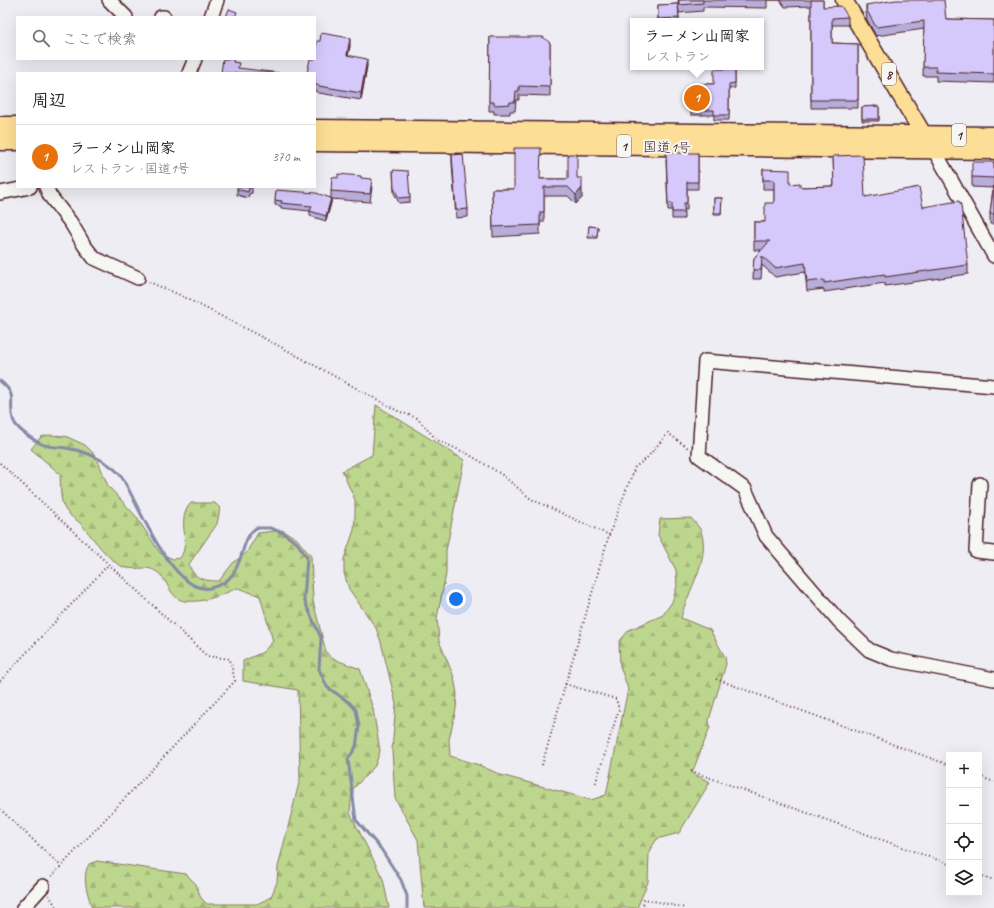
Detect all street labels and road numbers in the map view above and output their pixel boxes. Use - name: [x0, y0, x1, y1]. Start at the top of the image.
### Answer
- road number: 8: [882, 63, 896, 85]
- road number: 1: [952, 124, 966, 146]
- road number: 1: [617, 135, 631, 157]
- street label: 国道1号: [643, 139, 691, 156]

